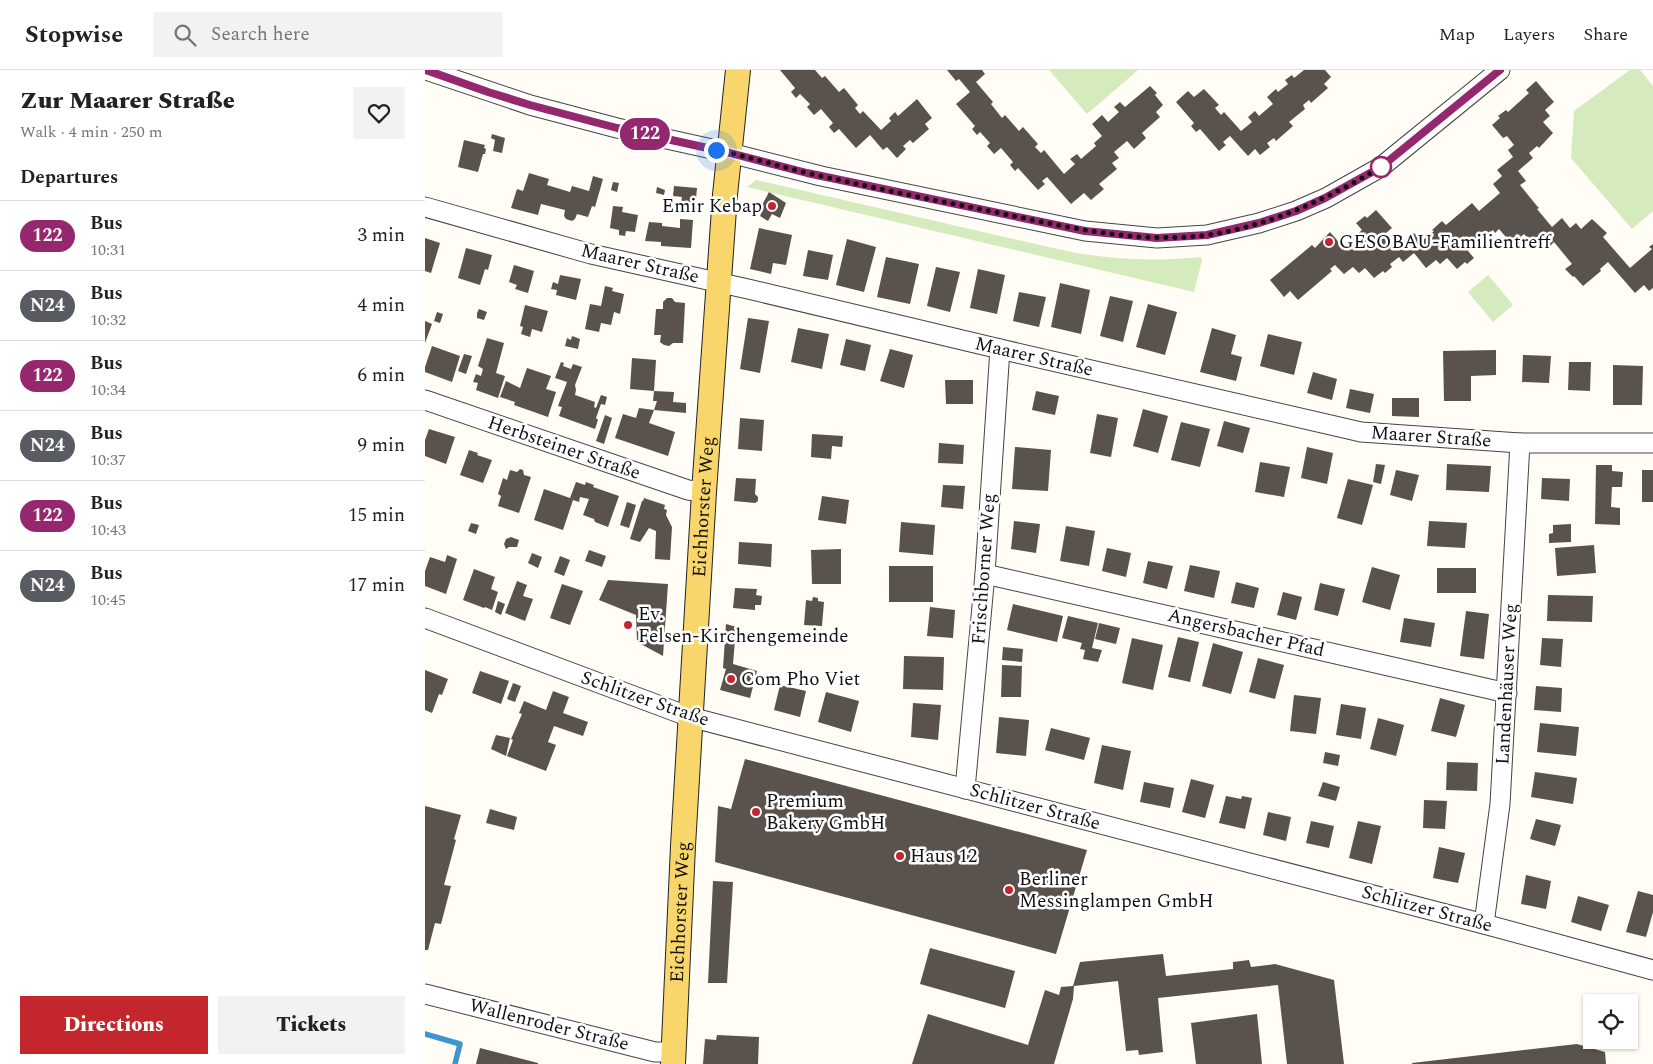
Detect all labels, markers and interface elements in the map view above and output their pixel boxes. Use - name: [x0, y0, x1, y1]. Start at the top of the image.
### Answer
- search box: [153, 12, 503, 57]
- text: Stopwise: [25, 17, 123, 53]
- text: Search here: [211, 20, 310, 49]
- icon: search: [171, 21, 199, 49]
- text: Map: [1439, 21, 1475, 48]
- text: Layers: [1503, 21, 1555, 48]
- text: Share: [1583, 21, 1628, 48]
- text: Zur Maarer Straße: [20, 83, 235, 119]
- button: heart: [353, 87, 405, 139]
- line badge: 122: [616, 118, 674, 150]
- text: Walk · 4 min · 250 m: [20, 120, 163, 144]
- text: 122: [630, 120, 660, 147]
- your location: [704, 138, 729, 163]
- unlabelled marker: [1370, 156, 1392, 178]
- text: Departures: [20, 163, 118, 192]
- place label: Emir Kebap: [662, 192, 762, 221]
- marker: Emir Kebap: [766, 200, 778, 212]
- text: Bus: [90, 209, 123, 238]
- text: 3 min: [357, 221, 405, 250]
- text: 122: [32, 222, 63, 249]
- place label: GESOBAU-Familientreff: [1339, 228, 1553, 257]
- street label: Maarer Straße: [578, 236, 702, 292]
- marker: GESOBAU-Familientreff: [1323, 236, 1335, 248]
- text: 10:31: [90, 238, 126, 262]
- text: Bus: [90, 279, 123, 308]
- text: 4 min: [357, 291, 405, 320]
- text: N24: [30, 292, 65, 319]
- text: 10:32: [90, 308, 126, 332]
- street label: Maarer Straße: [972, 329, 1096, 385]
- text: Bus: [90, 349, 123, 378]
- text: 6 min: [357, 361, 405, 390]
- text: 122: [32, 362, 63, 389]
- text: 10:34: [90, 378, 126, 402]
- street label: Herbsteiner Straße: [484, 408, 644, 488]
- street label: Maarer Straße: [1370, 418, 1492, 456]
- text: Bus: [90, 419, 123, 448]
- text: 9 min: [357, 431, 405, 460]
- text: N24: [30, 432, 65, 459]
- street label: Eichhorster Weg: [684, 435, 722, 578]
- text: 10:37: [90, 448, 126, 472]
- text: Bus: [90, 489, 123, 518]
- street label: Frischborner Weg: [964, 492, 1004, 646]
- text: 15 min: [348, 501, 405, 530]
- text: 122: [32, 502, 63, 529]
- text: 10:43: [90, 518, 126, 542]
- text: Bus: [90, 559, 123, 588]
- text: 17 min: [348, 571, 405, 600]
- text: N24: [30, 572, 65, 599]
- text: 10:45: [90, 588, 126, 612]
- place label: Ev. Felsen-Kirchengemeinde: [638, 600, 848, 651]
- street label: Angersbacher Pfad: [1165, 601, 1327, 665]
- street label: Landenhäuser Weg: [1488, 603, 1526, 765]
- marker: Ev. Felsen-Kirchengemeinde: [622, 619, 634, 631]
- street label: Schlitzer Straße: [577, 663, 713, 735]
- place label: Com Pho Viet: [741, 665, 861, 694]
- marker: Com Pho Viet: [725, 673, 737, 685]
- street label: Schlitzer Straße: [966, 776, 1104, 838]
- place label: Premium Bakery GmbH: [766, 787, 885, 838]
- marker: Premium Bakery GmbH: [750, 806, 762, 818]
- street label: Eichhorster Weg: [662, 841, 698, 984]
- place label: Haus 12: [910, 842, 977, 871]
- marker: Haus 12: [894, 850, 906, 862]
- place label: Berliner Messinglampen GmbH: [1019, 865, 1214, 916]
- street label: Schlitzer Straße: [1358, 878, 1496, 940]
- marker: Berliner Messinglampen GmbH: [1003, 884, 1015, 896]
- street label: Wallenroder Straße: [466, 991, 632, 1059]
- map controls: [1583, 994, 1638, 1049]
- button: locate: [1583, 994, 1638, 1049]
- button: Directions: [20, 996, 208, 1054]
- button: Tickets: [218, 996, 405, 1054]

